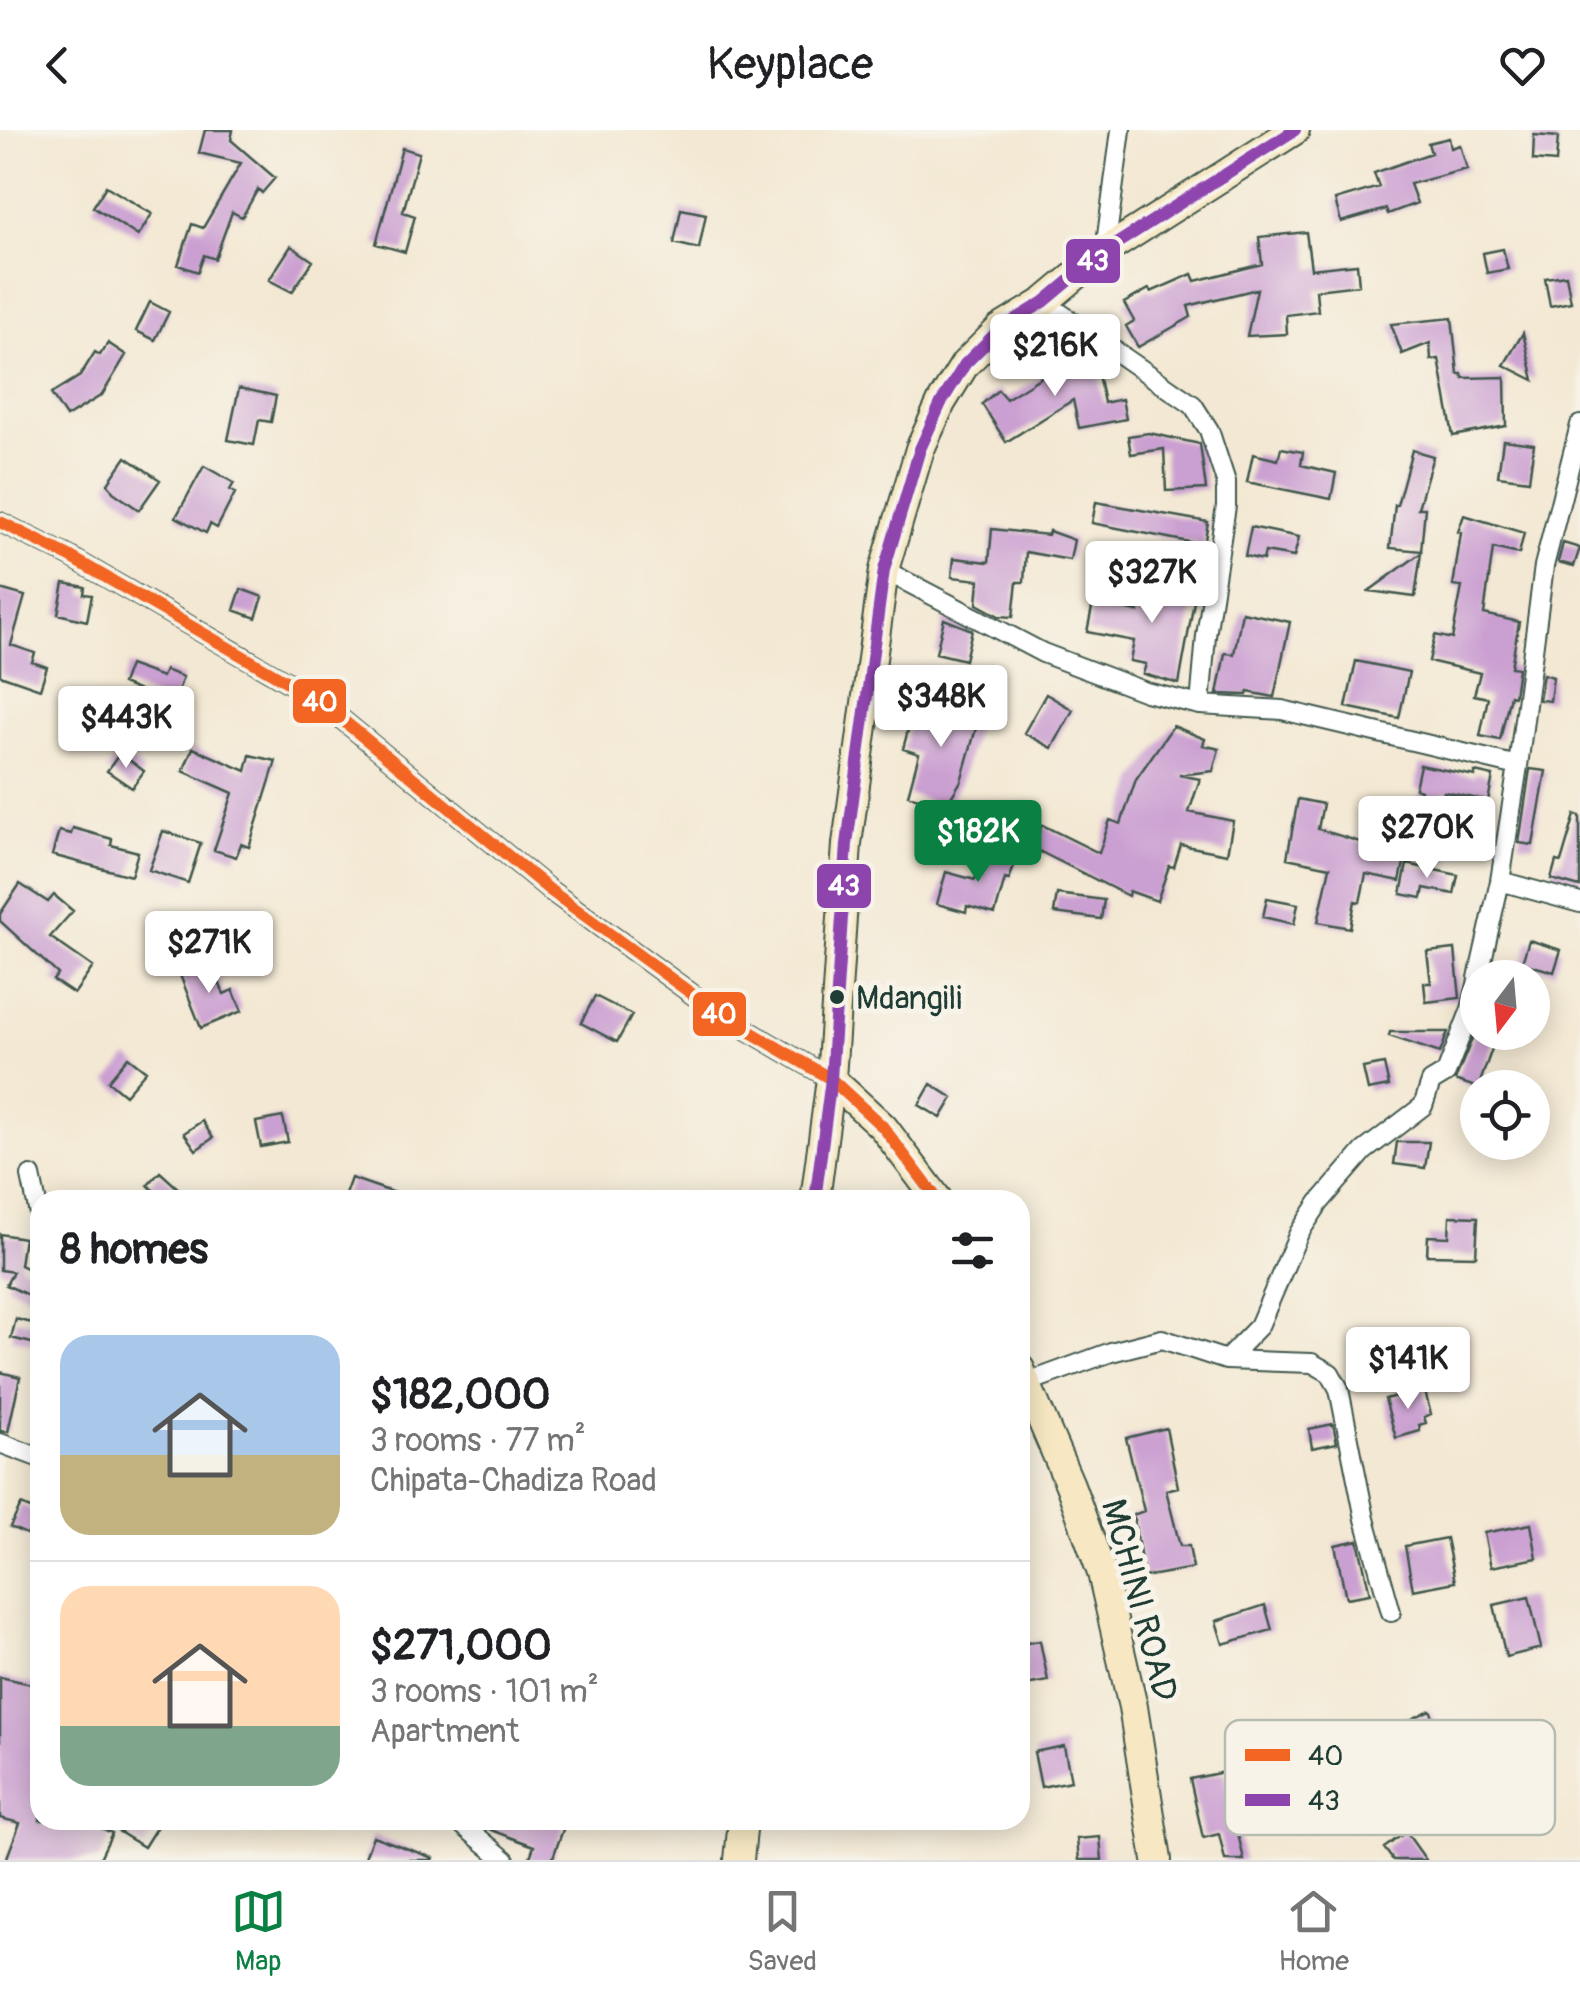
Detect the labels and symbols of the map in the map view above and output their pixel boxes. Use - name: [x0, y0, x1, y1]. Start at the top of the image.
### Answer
- line badge: 43: [1064, 237, 1122, 285]
- text: 43: [1077, 244, 1109, 279]
- pin: $216K: [985, 314, 1125, 399]
- pin: $327K: [1082, 541, 1222, 626]
- pin: $348K: [871, 665, 1011, 750]
- line badge: 40: [291, 677, 348, 725]
- text: 40: [302, 685, 338, 720]
- pin: $443K: [56, 686, 196, 771]
- pin: $270K: [1357, 796, 1497, 881]
- pin: $182K: [908, 800, 1048, 885]
- line badge: 43: [815, 862, 873, 910]
- text: 43: [828, 869, 860, 904]
- pin: $271K: [139, 911, 279, 996]
- north arrow: [1460, 960, 1550, 1050]
- place label: Mdangili: [856, 979, 962, 1019]
- marker: Mdangili: [827, 987, 847, 1007]
- line badge: 40: [691, 990, 748, 1038]
- text: 40: [701, 997, 737, 1032]
- pin: $141K: [1338, 1327, 1478, 1412]
- street label: MCHINI ROAD: [1091, 1495, 1187, 1706]
- legend: [1225, 1720, 1555, 1835]
- text: 40: [1308, 1739, 1343, 1774]
- text: 43: [1308, 1784, 1340, 1819]

